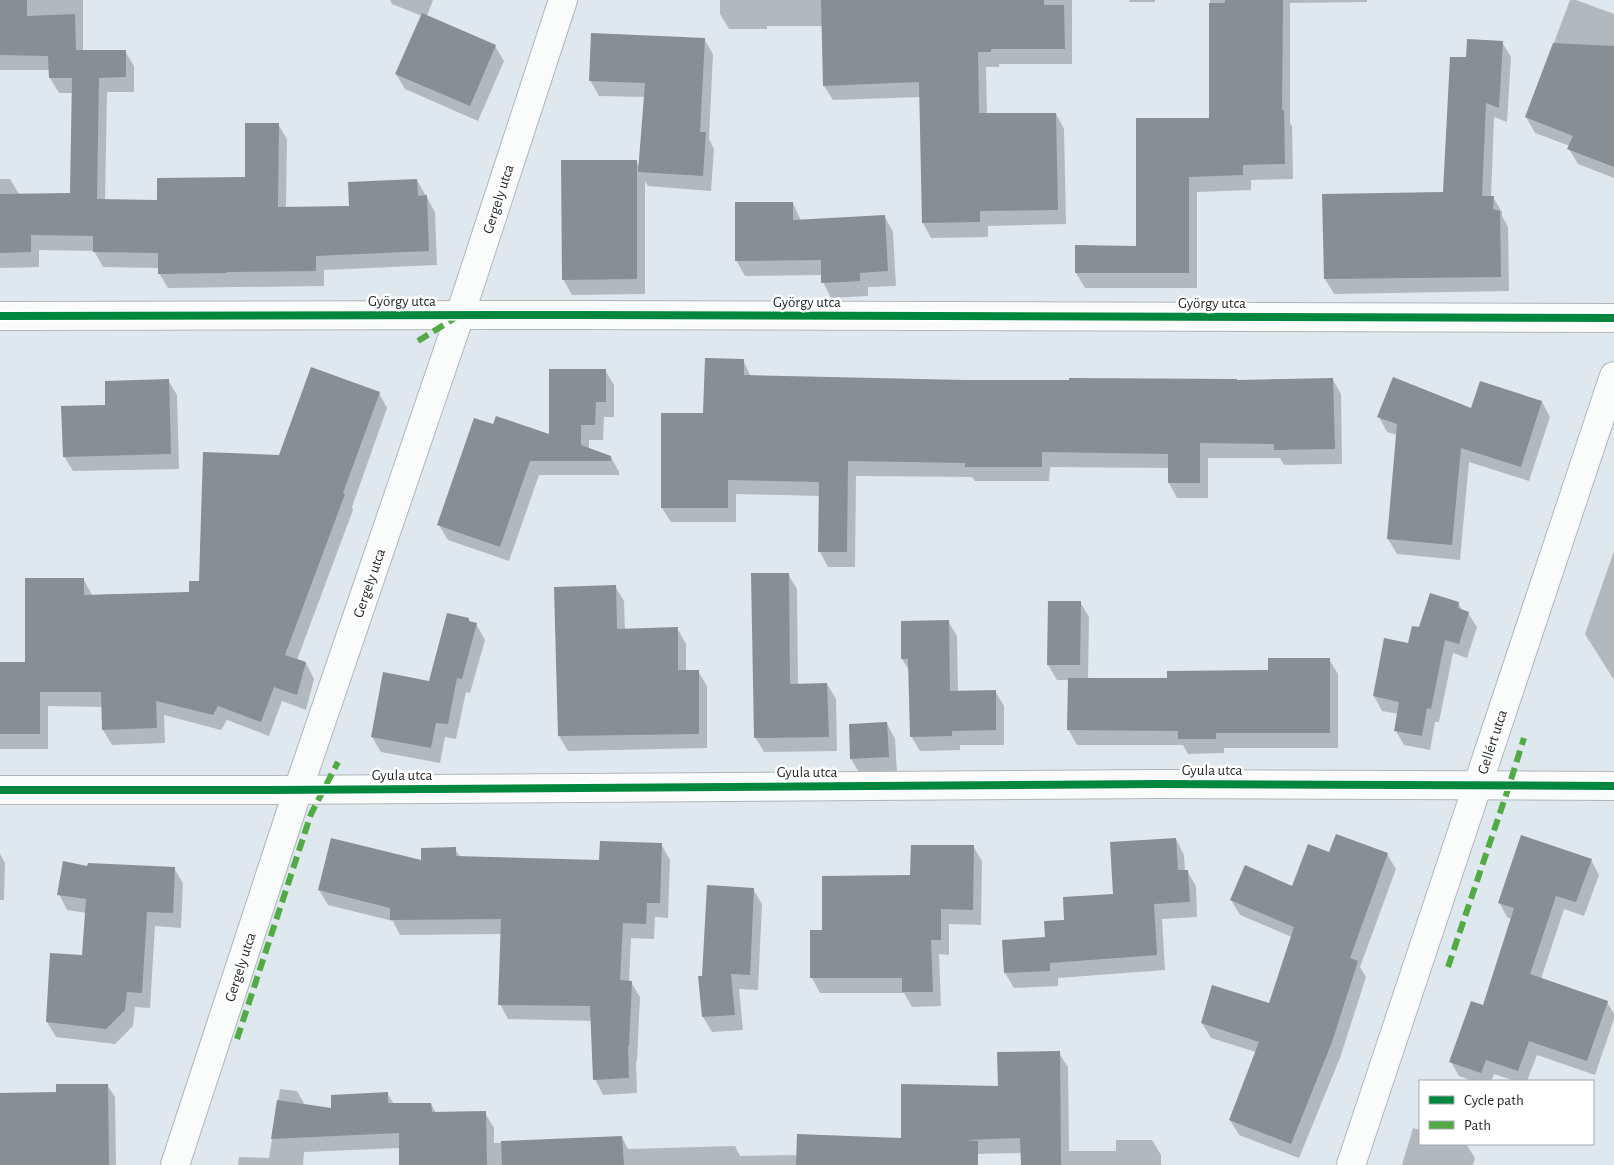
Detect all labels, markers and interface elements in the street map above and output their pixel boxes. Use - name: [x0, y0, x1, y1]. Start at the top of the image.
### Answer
- street label: Gergely utca: [480, 163, 517, 236]
- street label: György utca: [368, 294, 436, 309]
- street label: György utca: [773, 295, 841, 310]
- street label: György utca: [1178, 296, 1246, 311]
- street label: Gergely utca: [351, 547, 388, 620]
- street label: Gellért utca: [1475, 708, 1510, 776]
- street label: Gyula utca: [1182, 763, 1242, 778]
- street label: Gyula utca: [777, 765, 837, 780]
- street label: Gyula utca: [372, 768, 432, 783]
- street label: Gergely utca: [222, 931, 259, 1004]
- legend: [1419, 1080, 1594, 1145]
- text: Cycle path: [1464, 1093, 1524, 1108]
- text: Path: [1464, 1118, 1491, 1133]

